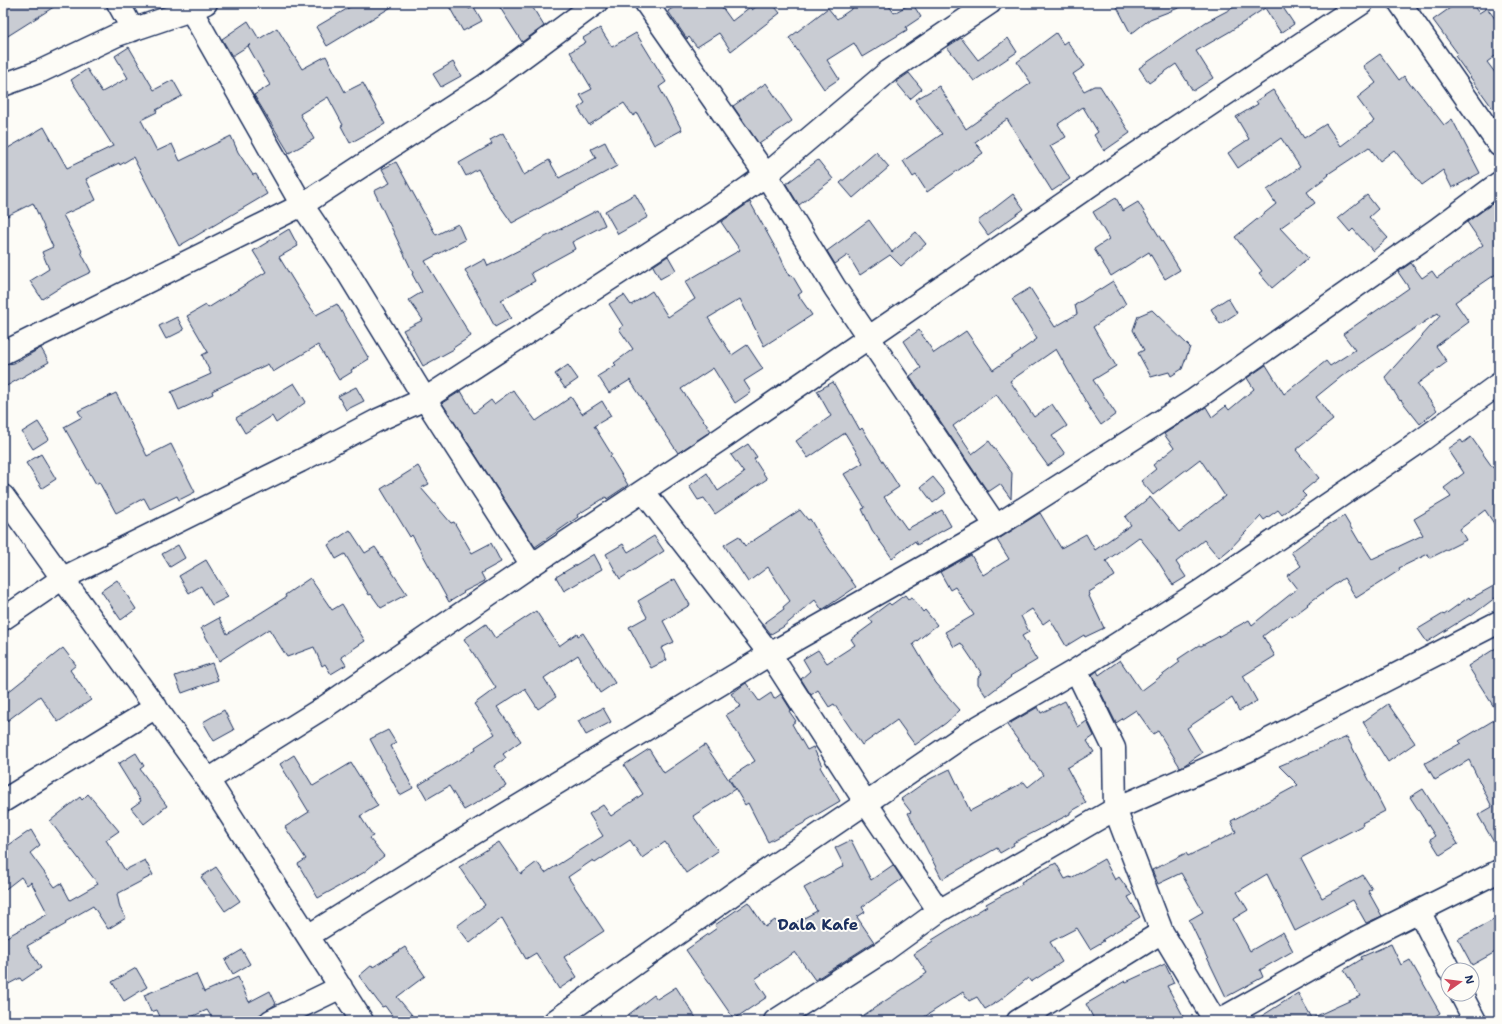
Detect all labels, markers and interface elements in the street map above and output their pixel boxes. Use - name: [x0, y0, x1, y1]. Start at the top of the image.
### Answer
- district label: Dala Kafe: [778, 914, 859, 935]
- north arrow: [1440, 962, 1480, 1002]
- text: N: [1461, 974, 1478, 986]

